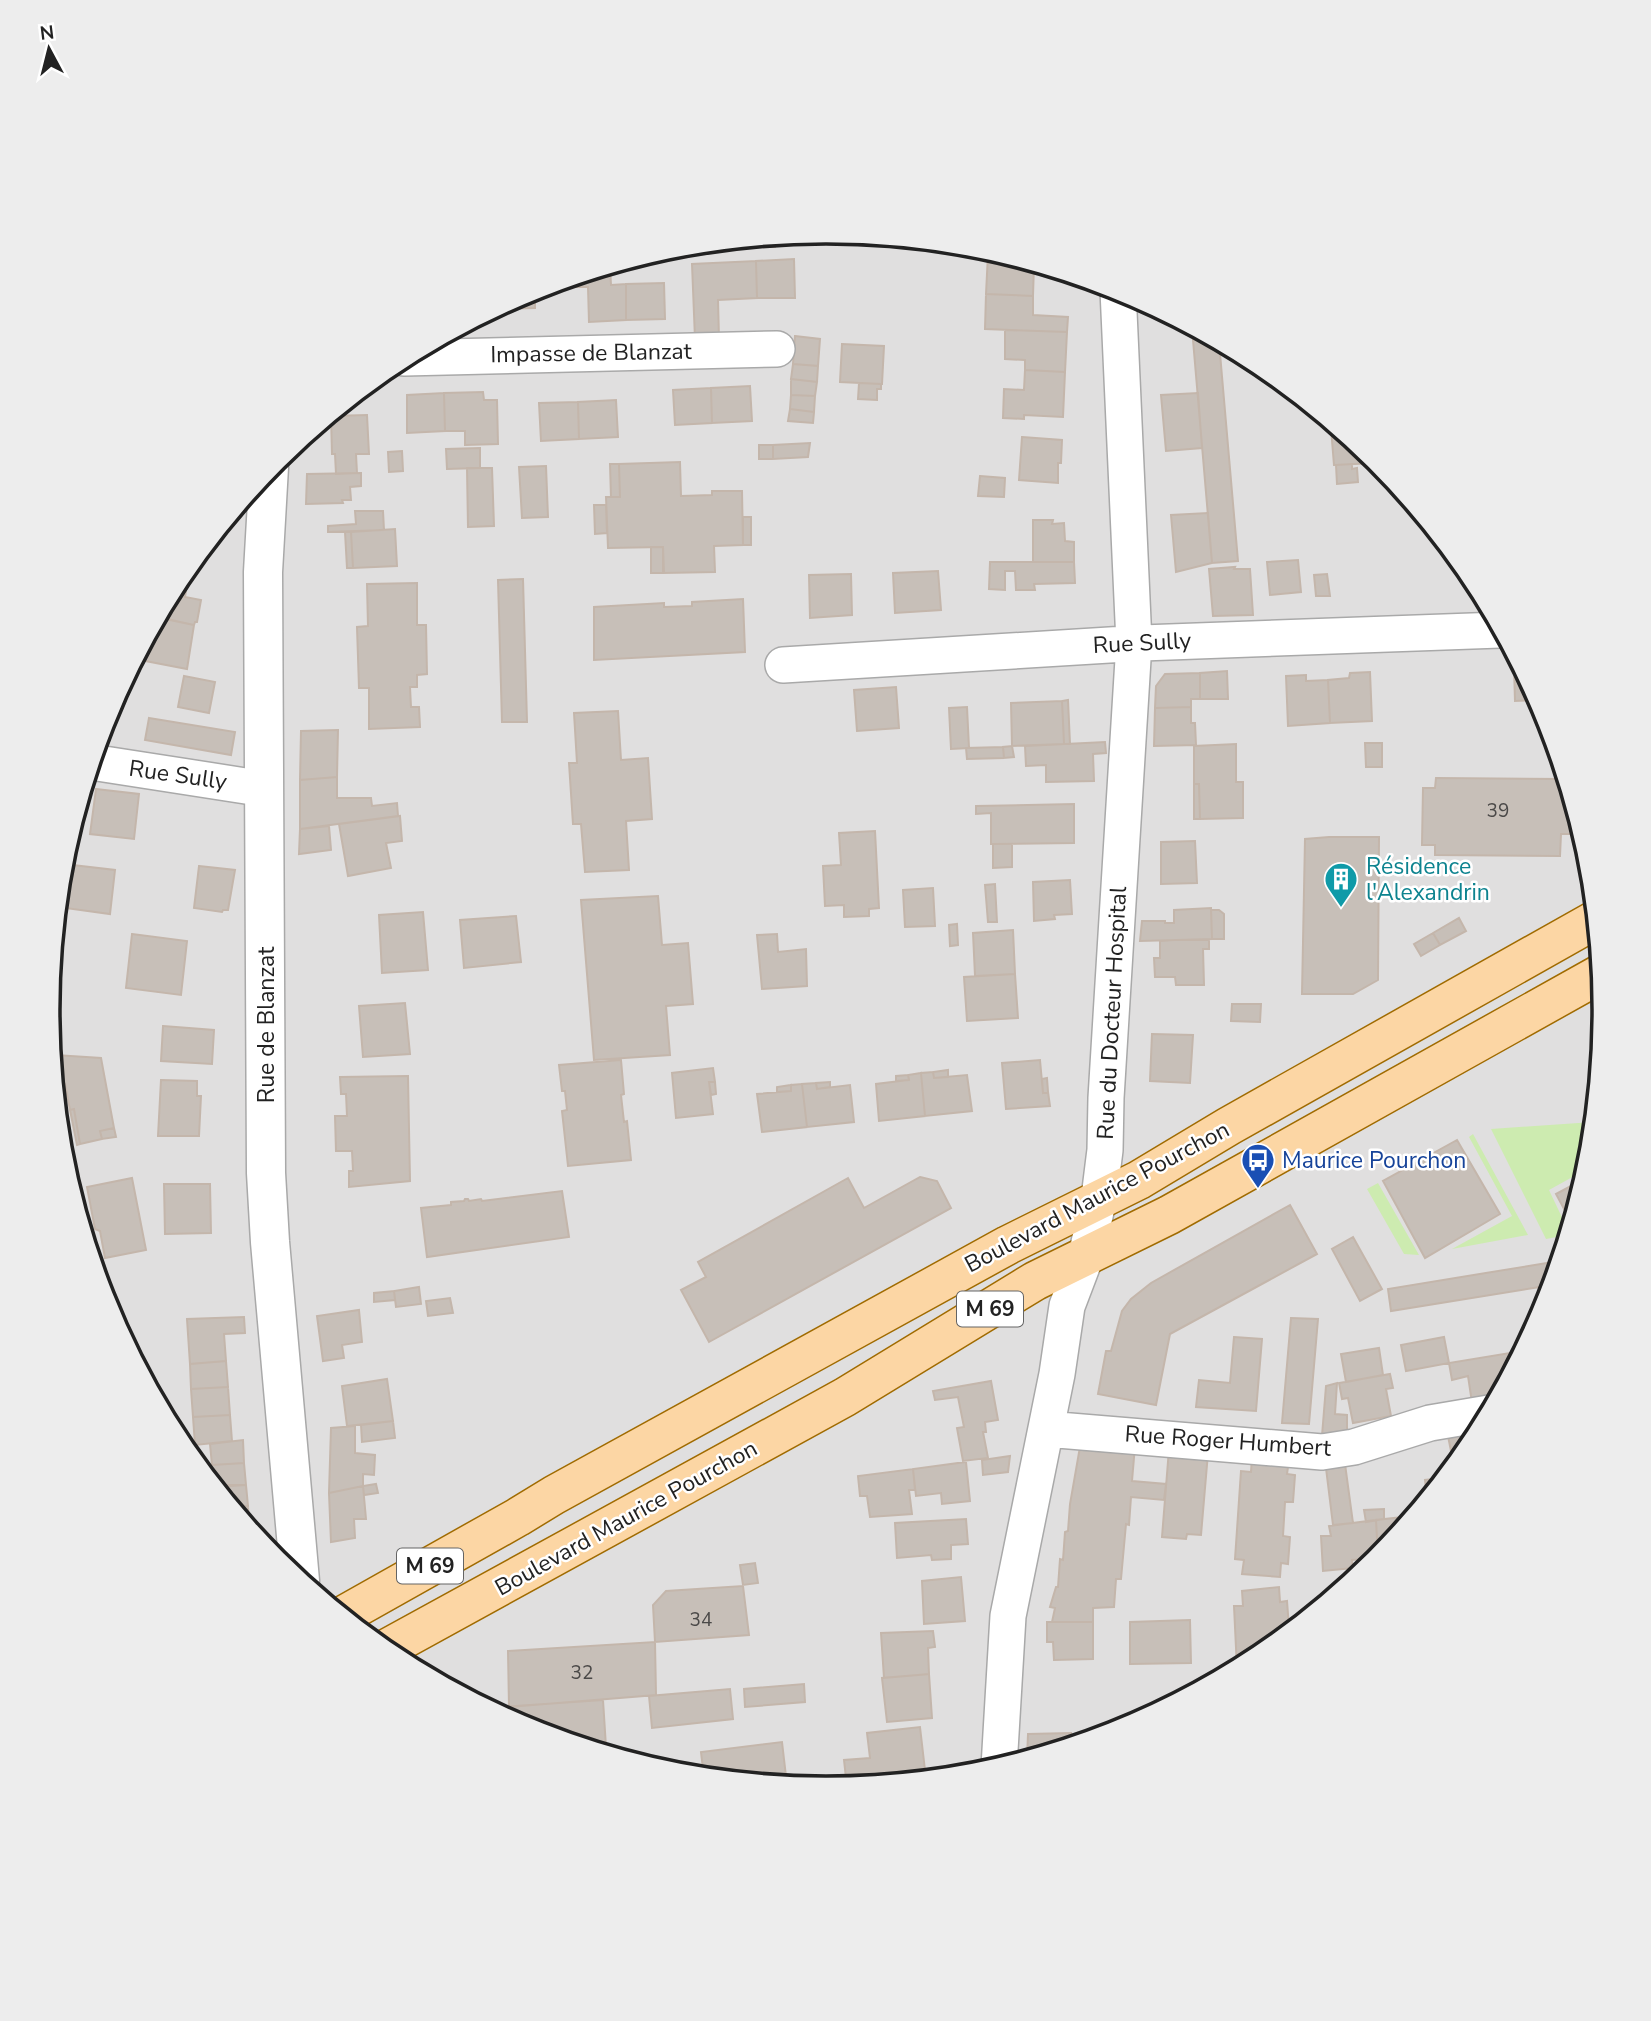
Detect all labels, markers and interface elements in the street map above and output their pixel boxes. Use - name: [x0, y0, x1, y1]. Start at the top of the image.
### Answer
- north arrow: [14, 14, 84, 84]
- text: N: [38, 19, 56, 47]
- street label: Impasse de Blanzat: [490, 336, 693, 370]
- street label: Rue Sully: [1092, 625, 1192, 661]
- street label: Rue Sully: [127, 753, 229, 797]
- house number: 39: [1487, 798, 1509, 824]
- place label: Résidence l'Alexandrin: [1366, 851, 1490, 908]
- building icon: Résidence l'Alexandrin: [1322, 860, 1360, 909]
- street label: Rue du Docteur Hospital: [1090, 885, 1134, 1140]
- street label: Rue de Blanzat: [251, 946, 282, 1103]
- street label: Boulevard Maurice Pourchon: [959, 1114, 1235, 1280]
- bus stop icon: Maurice Pourchon: [1239, 1141, 1277, 1190]
- place label: Maurice Pourchon: [1282, 1145, 1466, 1176]
- road number: M 69: [957, 1292, 1023, 1326]
- street label: Rue Roger Humbert: [1124, 1418, 1333, 1464]
- street label: Boulevard Maurice Pourchon: [489, 1433, 763, 1603]
- road number: M 69: [397, 1548, 463, 1584]
- house number: 34: [690, 1607, 712, 1633]
- house number: 32: [571, 1660, 593, 1686]

